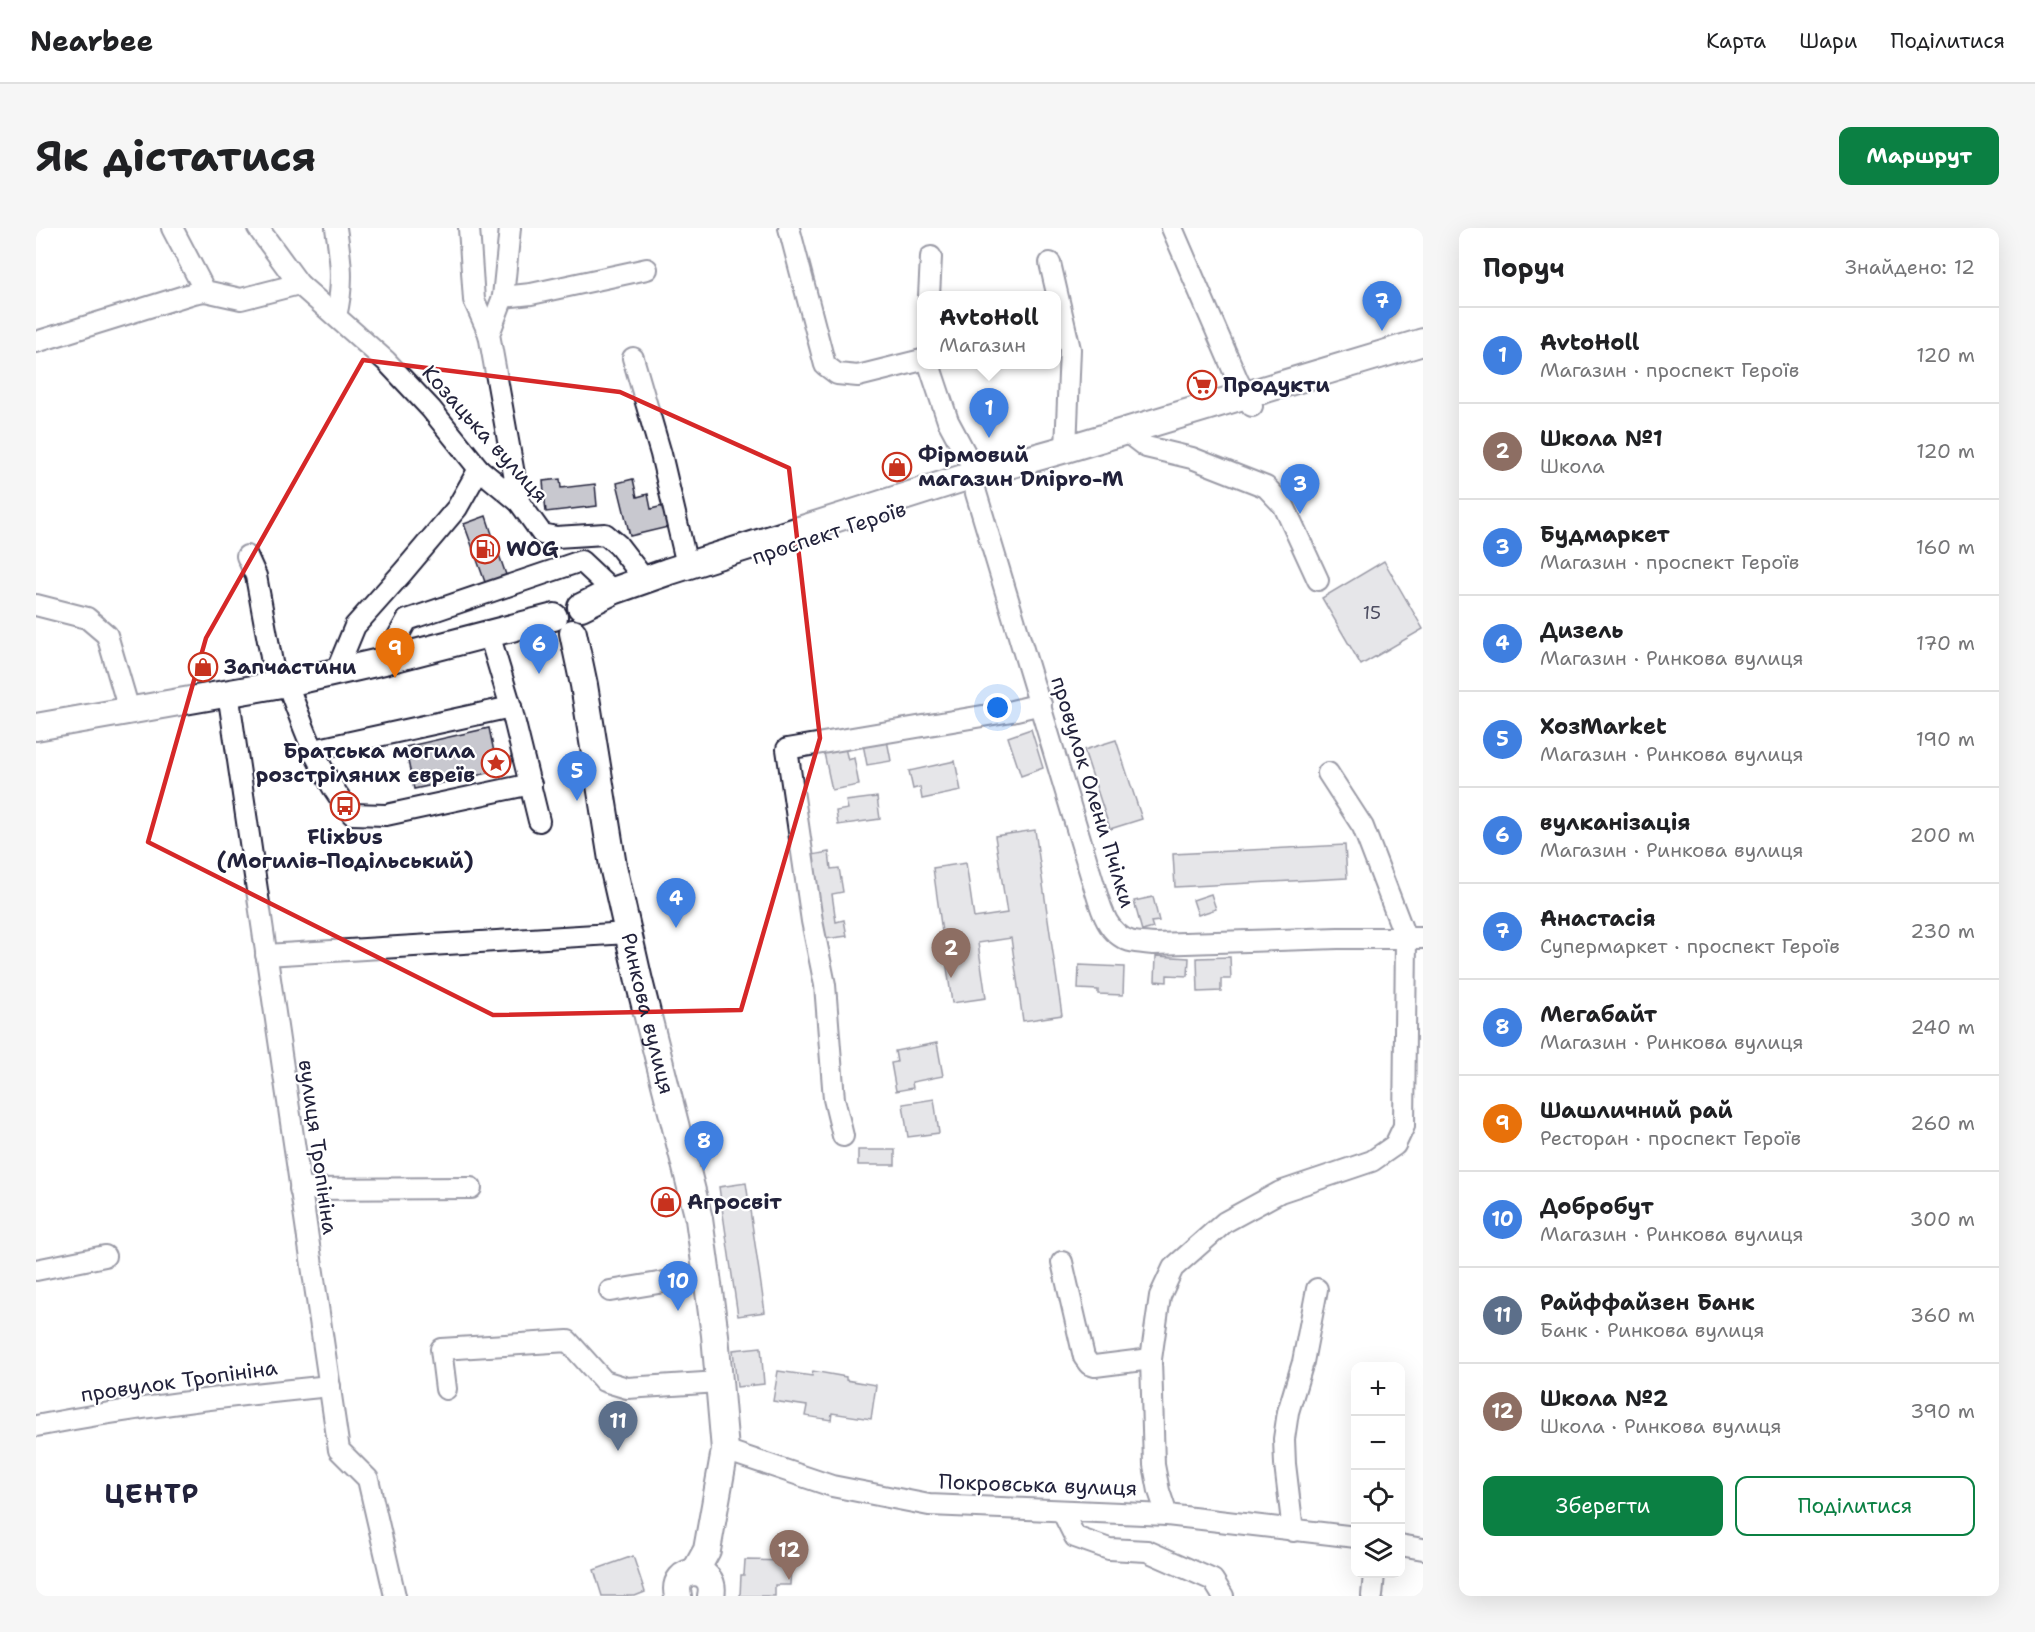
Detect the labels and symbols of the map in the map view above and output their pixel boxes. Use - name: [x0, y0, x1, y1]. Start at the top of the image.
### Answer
- pin: 7: [1362, 282, 1402, 331]
- street label: Козацька вулиця: [416, 359, 554, 509]
- supermarket icon: Продукти: [1186, 369, 1218, 401]
- place label: Продукти: [1223, 371, 1330, 399]
- pin: 1: [970, 388, 1008, 438]
- place label: Фірмовий магазин Dnipro-M: [918, 441, 1124, 493]
- shop icon: Фірмовий магазин Dnipro-M: [881, 451, 913, 483]
- pin: 3: [1280, 464, 1320, 514]
- street label: проспект Героїв: [748, 495, 910, 571]
- fuel station icon: WOG: [469, 533, 501, 565]
- place label: WOG: [506, 535, 559, 563]
- house number: 15: [1363, 601, 1381, 625]
- pin: 6: [520, 624, 558, 674]
- pin: 9: [376, 628, 414, 678]
- shop icon: Запчастини: [187, 651, 219, 683]
- place label: Запчастини: [224, 653, 357, 681]
- street label: провулок Олени Пчілки: [1044, 673, 1142, 911]
- your location: [983, 693, 1012, 722]
- place label: Братська могила розстріляних євреїв: [256, 737, 476, 789]
- place icon: Братська могила розстріляних євреїв: [480, 747, 512, 779]
- pin: 5: [558, 752, 596, 801]
- bus stop icon: Flixbus (Могилів-Подільський): [329, 790, 361, 822]
- place label: Flixbus (Могилів-Подільський): [216, 823, 474, 875]
- pin: 4: [656, 878, 696, 928]
- pin: 2: [932, 928, 970, 978]
- street label: Ринкова вулиця: [615, 930, 681, 1097]
- street label: вулиця Тропініна: [292, 1058, 344, 1236]
- pin: 8: [684, 1122, 724, 1171]
- shop icon: Агросвіт: [650, 1186, 682, 1218]
- place label: Агросвіт: [687, 1188, 782, 1216]
- pin: 10: [658, 1262, 698, 1311]
- street label: провулок Тропініна: [79, 1353, 279, 1409]
- pin: 11: [598, 1402, 638, 1451]
- street label: Покровська вулиця: [938, 1468, 1138, 1502]
- district label: ЦЕНТР: [104, 1475, 200, 1512]
- pin: 12: [770, 1530, 808, 1580]

